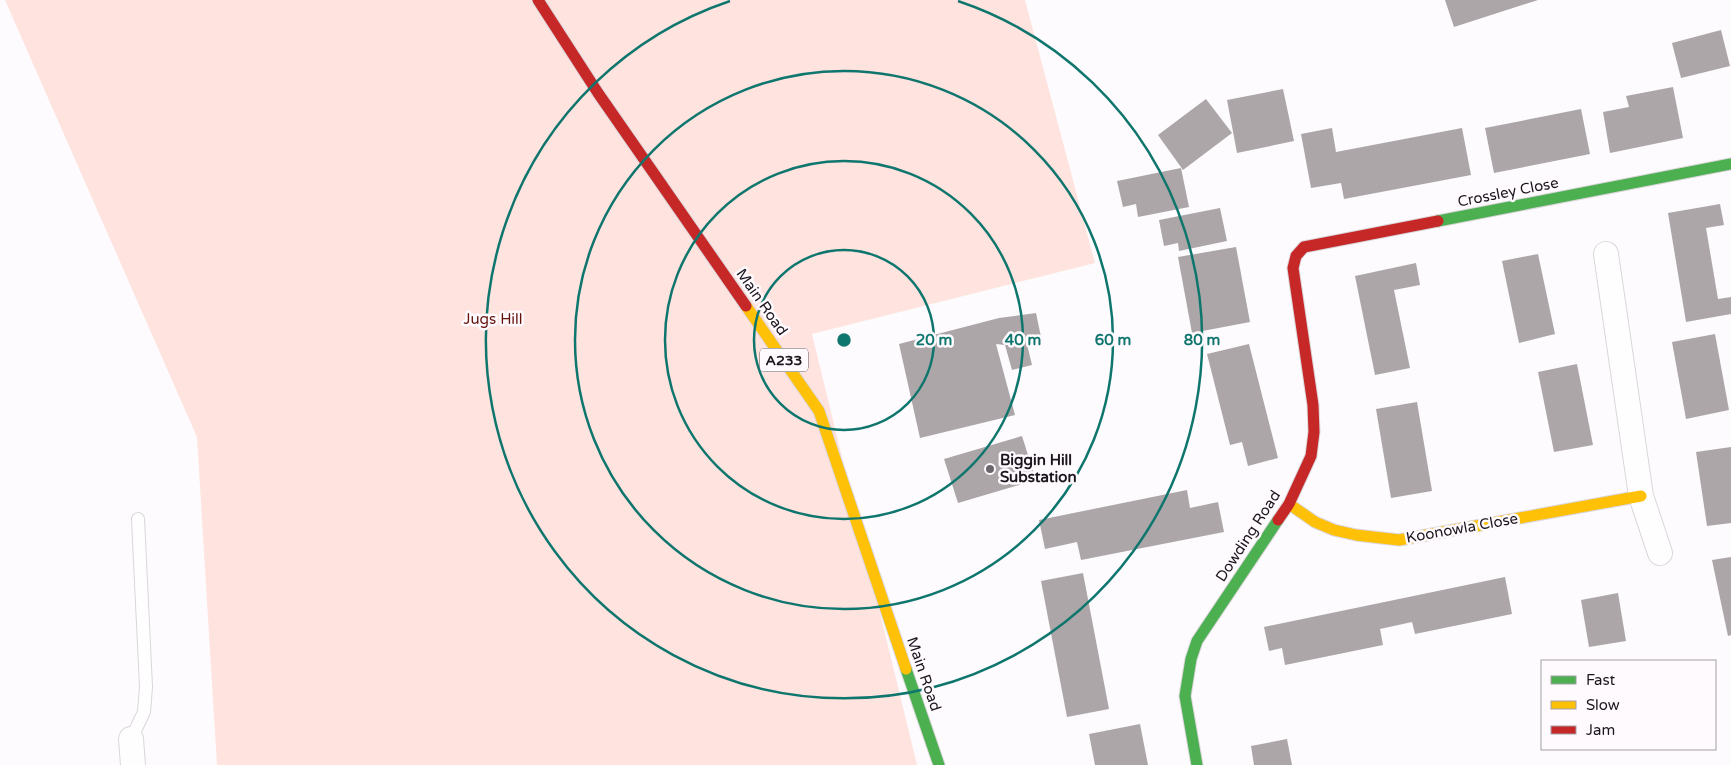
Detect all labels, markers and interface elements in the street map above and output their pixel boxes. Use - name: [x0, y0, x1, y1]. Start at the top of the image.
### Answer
- street label: Crossley Close: [1456, 173, 1560, 211]
- street label: Main Road: [732, 265, 792, 339]
- park label: Jugs Hill: [463, 310, 523, 328]
- centre of rings: [835, 331, 853, 349]
- text: 20 m: [916, 331, 952, 349]
- text: 40 m: [1005, 331, 1041, 349]
- text: 60 m: [1095, 331, 1131, 349]
- text: 80 m: [1184, 331, 1220, 349]
- road number: A233: [760, 348, 808, 372]
- place label: Biggin Hill Substation: [1000, 451, 1077, 486]
- marker: Biggin Hill Substation: [984, 463, 996, 475]
- street label: Dowding Road: [1212, 487, 1284, 585]
- street label: Koonowla Close: [1405, 509, 1519, 547]
- street label: Main Road: [903, 634, 945, 714]
- legend: [1541, 660, 1716, 750]
- text: Fast: [1586, 671, 1616, 689]
- text: Slow: [1586, 696, 1620, 714]
- text: Jam: [1586, 721, 1615, 739]

